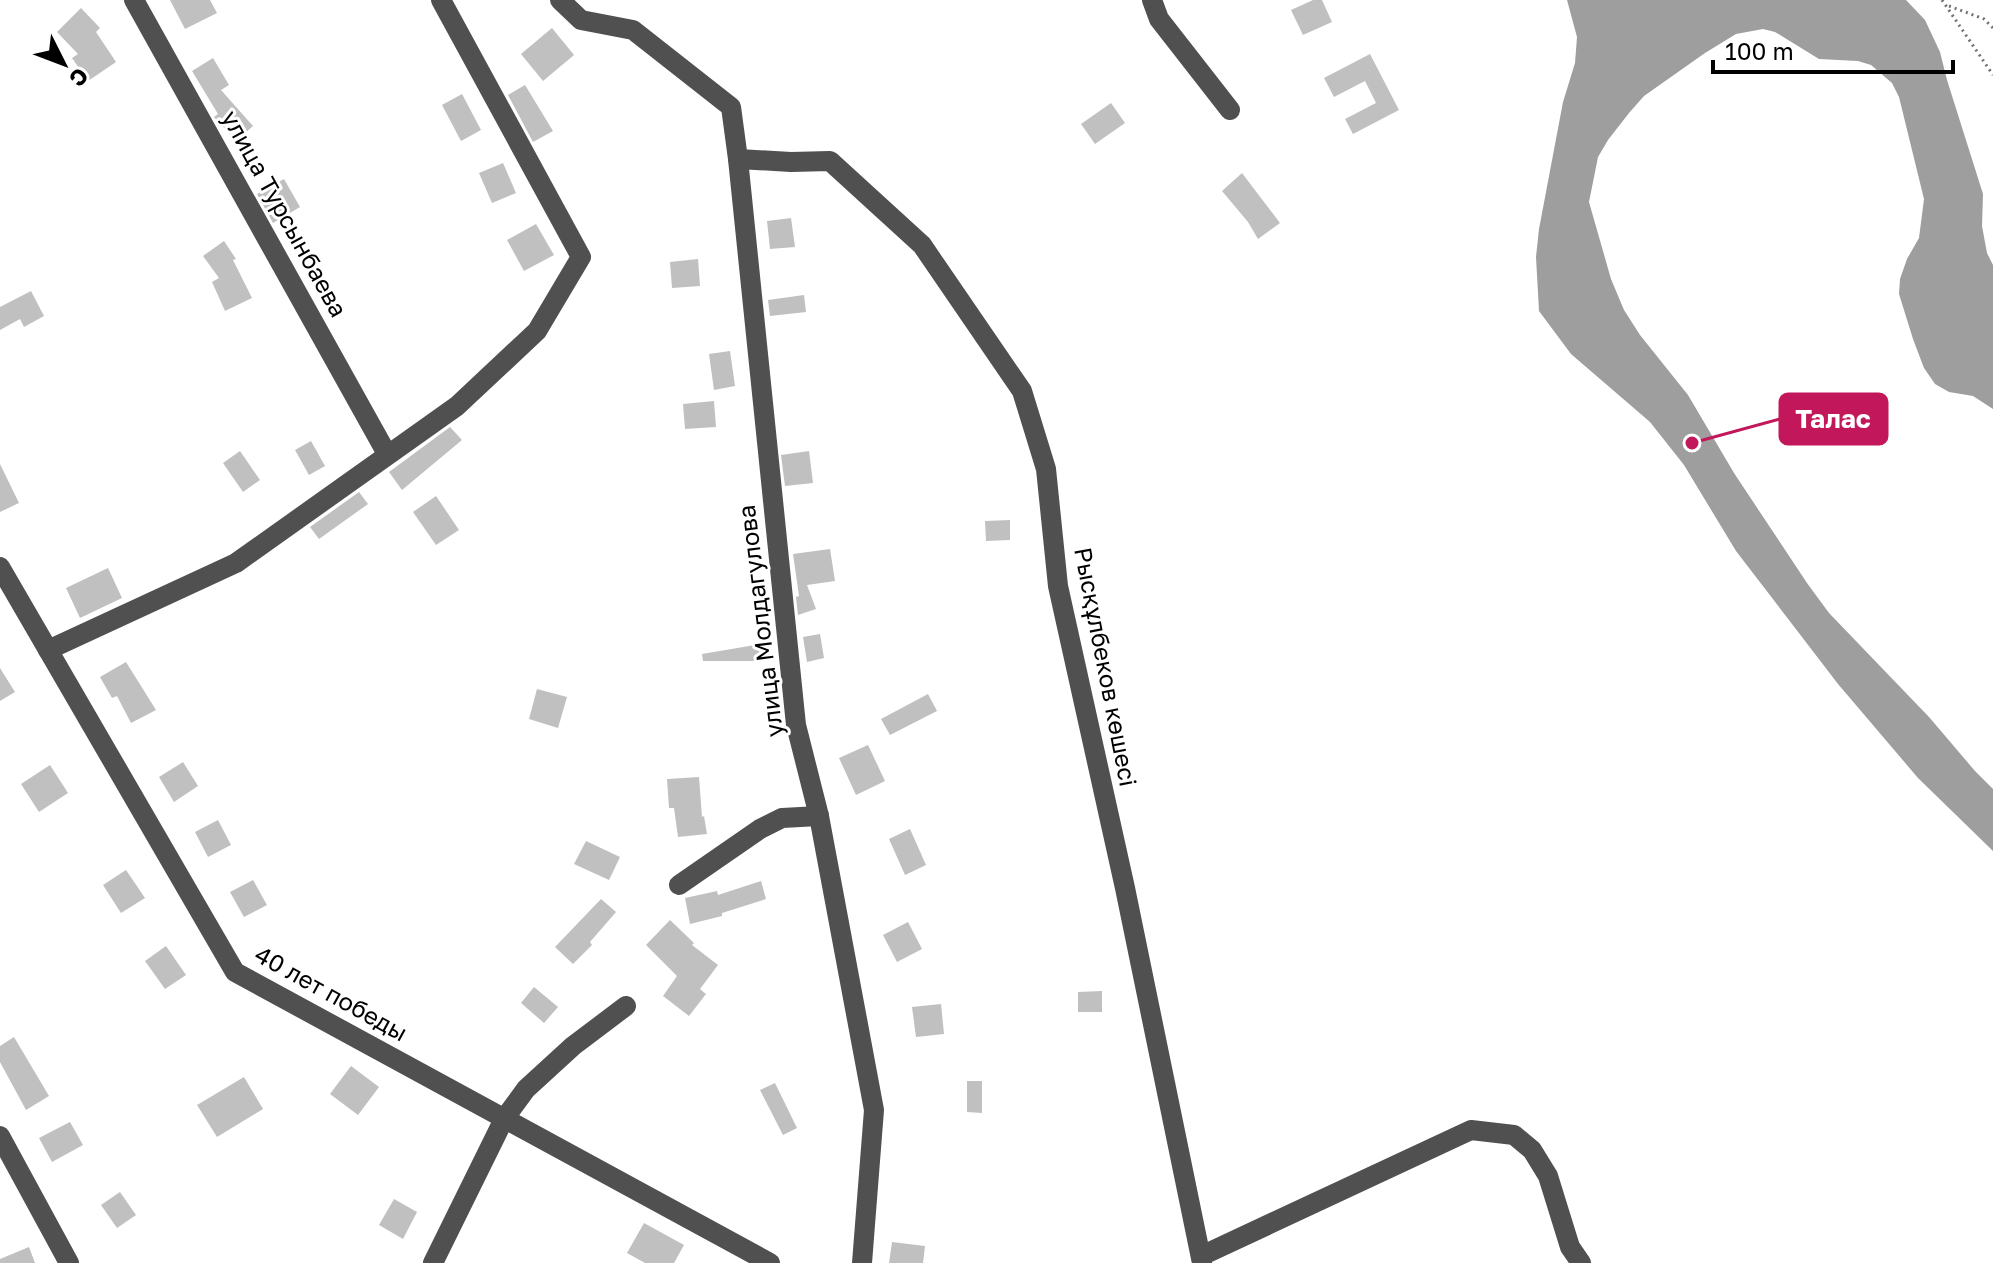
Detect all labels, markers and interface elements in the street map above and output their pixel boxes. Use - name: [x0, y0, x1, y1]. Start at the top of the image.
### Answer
- north arrow: [24, 24, 104, 104]
- scale bar: [1713, 24, 1953, 74]
- text: 100 m: [1725, 36, 1794, 65]
- text: С: [64, 63, 94, 93]
- street label: улица Турсынбаева: [216, 105, 354, 322]
- callout: Талас: [1780, 394, 1887, 444]
- text: Талас: [1795, 403, 1871, 434]
- street label: улица Молдагулова: [731, 504, 788, 739]
- street label: Рысқұлбеков көшесі: [1068, 545, 1144, 789]
- street label: 40 лет победы: [250, 939, 413, 1047]

